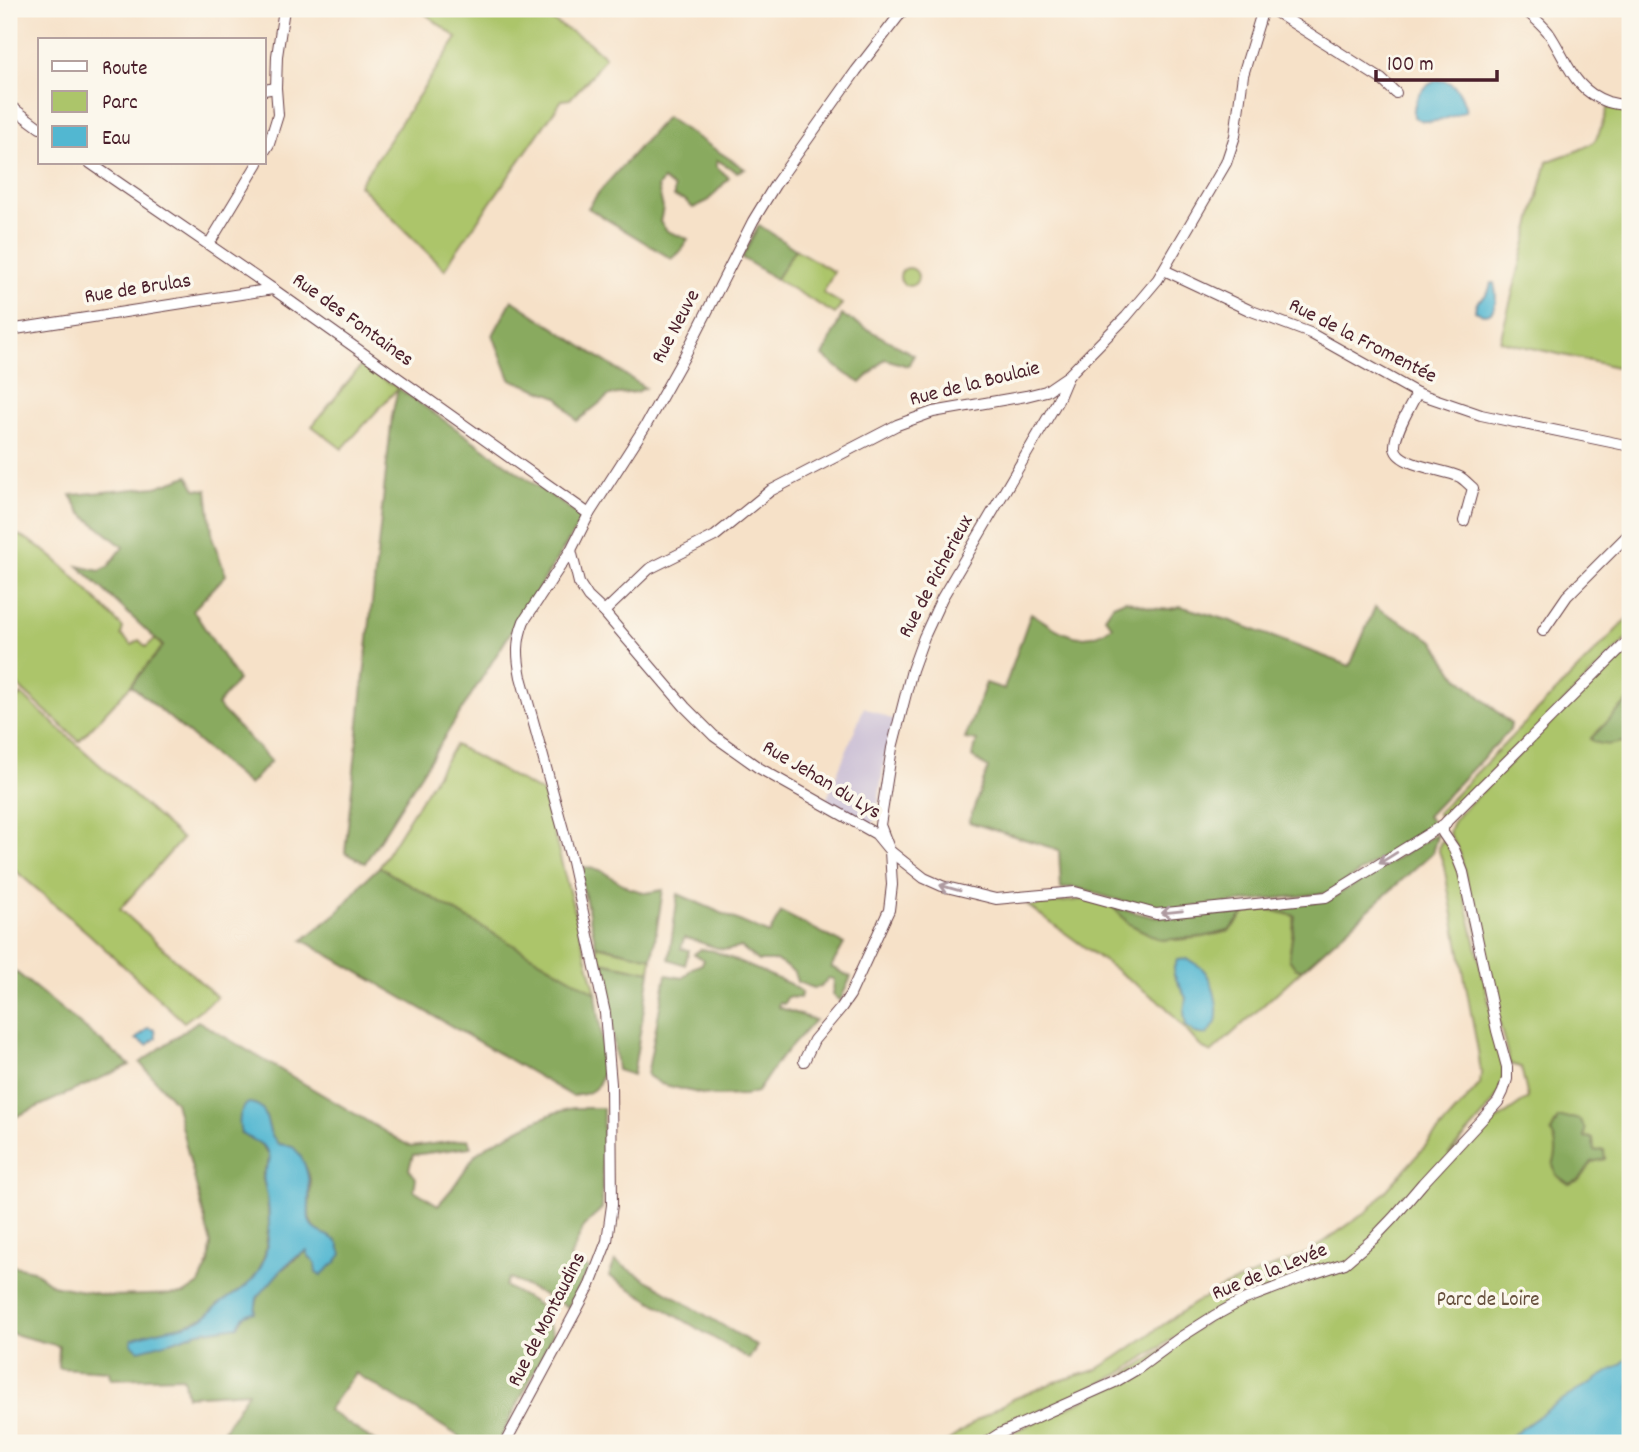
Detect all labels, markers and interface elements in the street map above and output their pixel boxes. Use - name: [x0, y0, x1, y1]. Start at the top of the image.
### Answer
- legend: [38, 38, 266, 164]
- scale bar: [1376, 38, 1497, 82]
- text: 100 m: [1387, 51, 1434, 81]
- text: Route: [102, 55, 148, 85]
- text: Parc: [102, 89, 138, 119]
- text: Eau: [102, 125, 130, 155]
- street label: Rue de Brulas: [82, 267, 194, 313]
- street label: Rue des Fontaines: [285, 267, 419, 375]
- street label: Rue Neuve: [645, 285, 709, 369]
- street label: Rue de la Fromentée: [1283, 292, 1441, 392]
- street label: Rue de la Boulaie: [907, 354, 1043, 416]
- street label: Rue de Picherieux: [892, 510, 982, 644]
- street label: Rue Jehan du Lys: [756, 734, 886, 828]
- one-way arrow: [1379, 852, 1399, 866]
- one-way arrow: [939, 880, 961, 893]
- one-way arrow: [1162, 906, 1184, 919]
- street label: Rue de la Levée: [1208, 1236, 1332, 1310]
- street label: Rue de Montaudins: [501, 1247, 595, 1393]
- park label: Parc de Loire: [1436, 1286, 1540, 1316]

